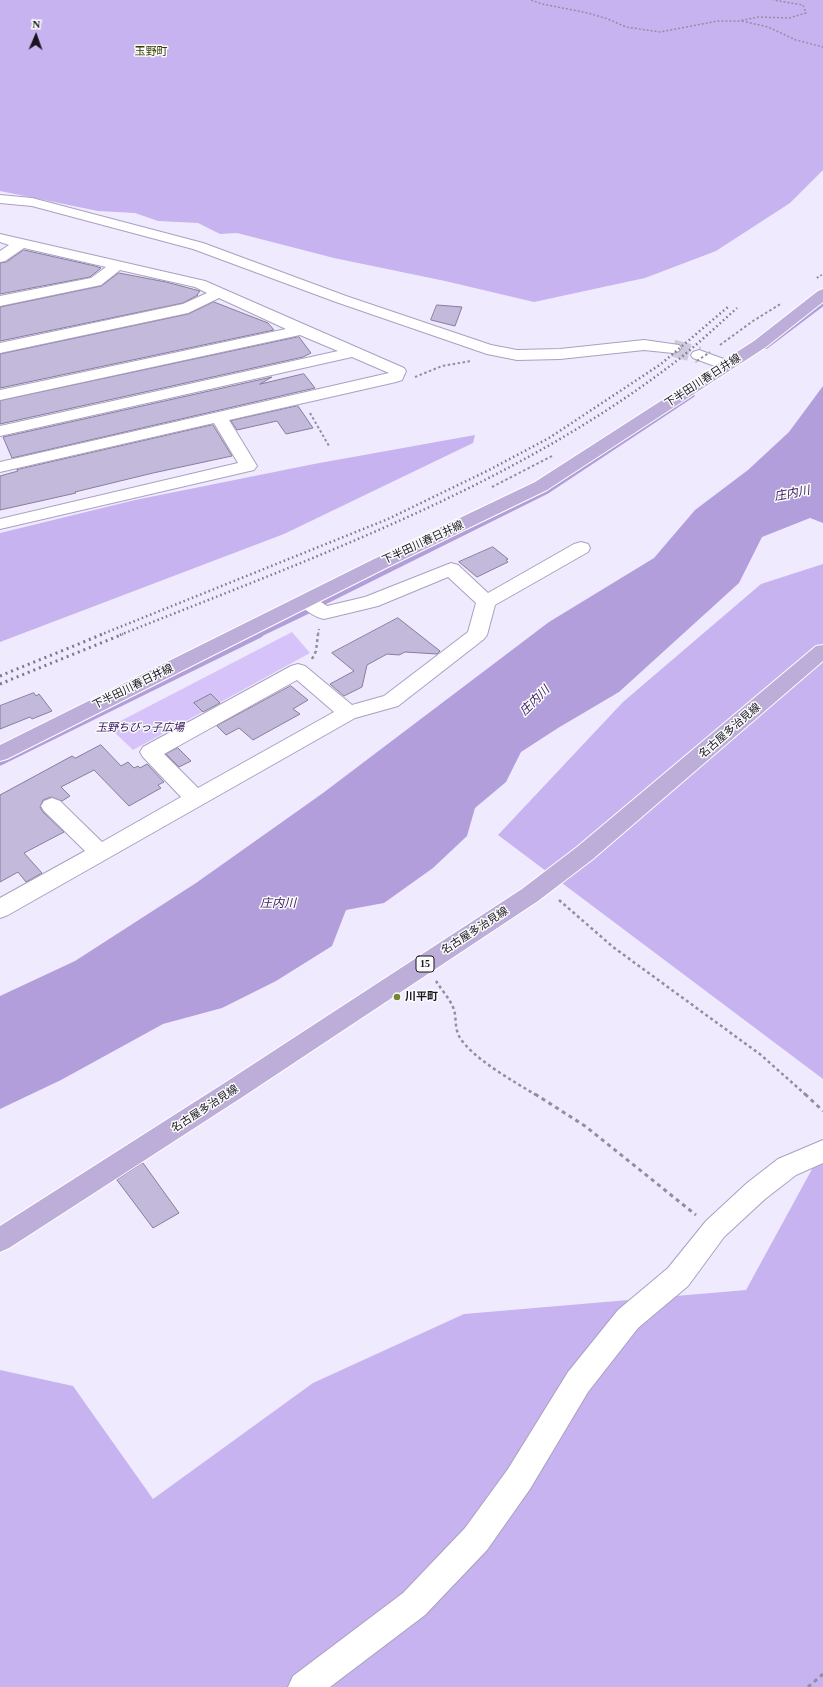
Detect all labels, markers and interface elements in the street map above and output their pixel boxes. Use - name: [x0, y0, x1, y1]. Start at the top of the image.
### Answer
- north arrow: [16, 16, 56, 56]
- text: N: [32, 18, 41, 30]
- district label: 玉野町: [135, 45, 167, 59]
- street label: 下半田川春日井線: [663, 352, 743, 410]
- water label: 庄内川: [773, 483, 811, 505]
- street label: 下半田川春日井線: [380, 518, 466, 568]
- street label: 下半田川春日井線: [91, 662, 175, 712]
- water label: 庄内川: [517, 683, 553, 719]
- street label: 名古屋多治見線: [697, 701, 763, 761]
- park label: 玉野ちびっ子広場: [96, 721, 184, 735]
- water label: 庄内川: [260, 897, 296, 911]
- street label: 名古屋多治見線: [439, 904, 511, 958]
- road number: 15: [416, 956, 434, 972]
- place label: 川平町: [405, 990, 438, 1004]
- marker: 川平町: [392, 992, 402, 1002]
- street label: 名古屋多治見線: [169, 1082, 241, 1136]

